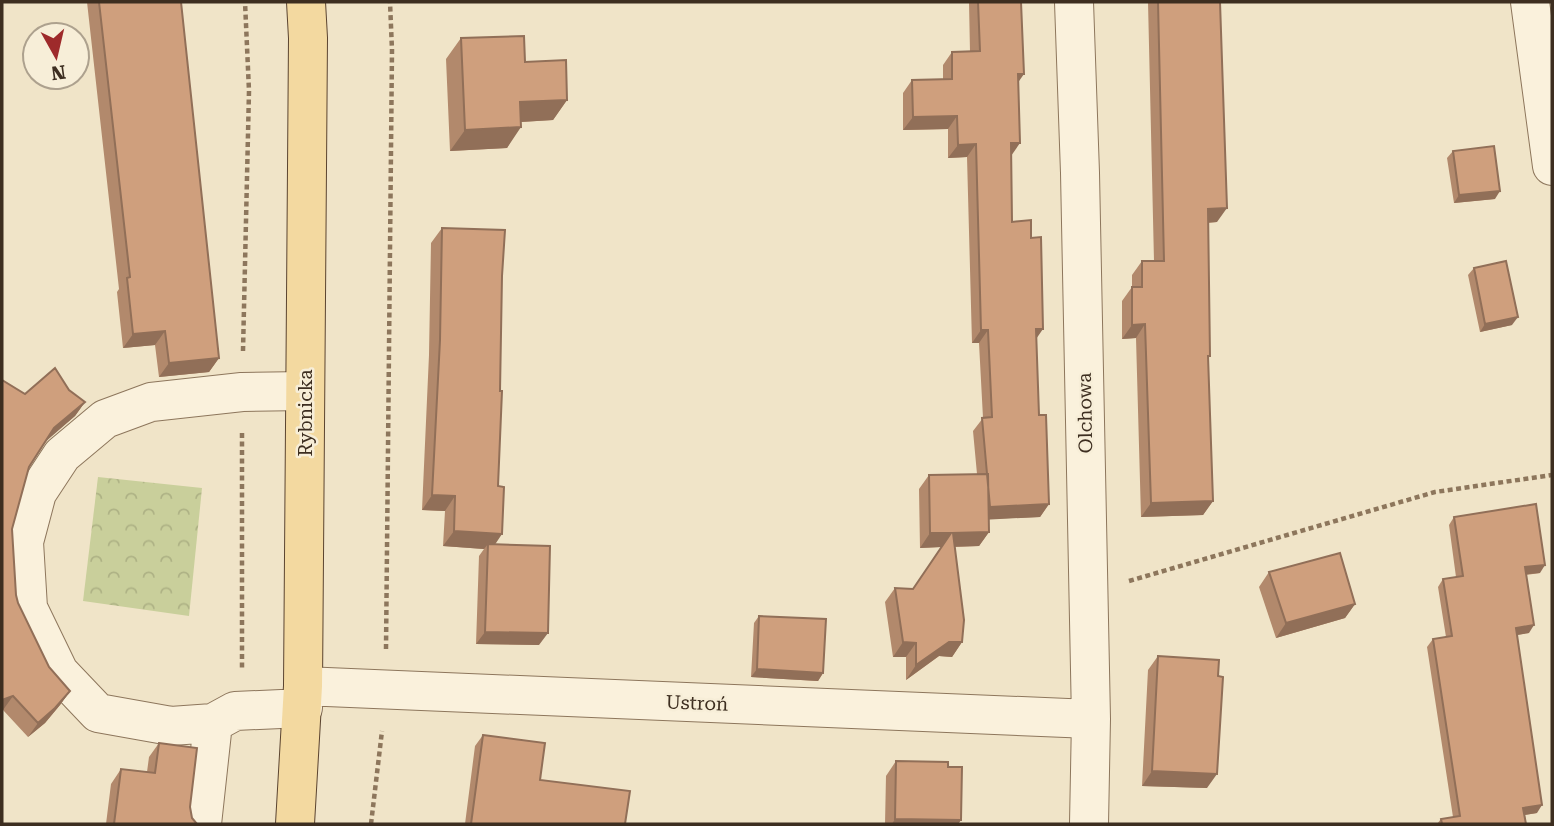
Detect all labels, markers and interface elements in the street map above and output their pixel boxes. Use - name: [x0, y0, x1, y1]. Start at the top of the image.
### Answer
- north arrow: [21, 21, 91, 91]
- text: N: [49, 60, 67, 85]
- street label: Rybnicka: [294, 369, 317, 456]
- street label: Olchowa: [1073, 372, 1097, 454]
- street label: Ustroń: [665, 690, 729, 716]

